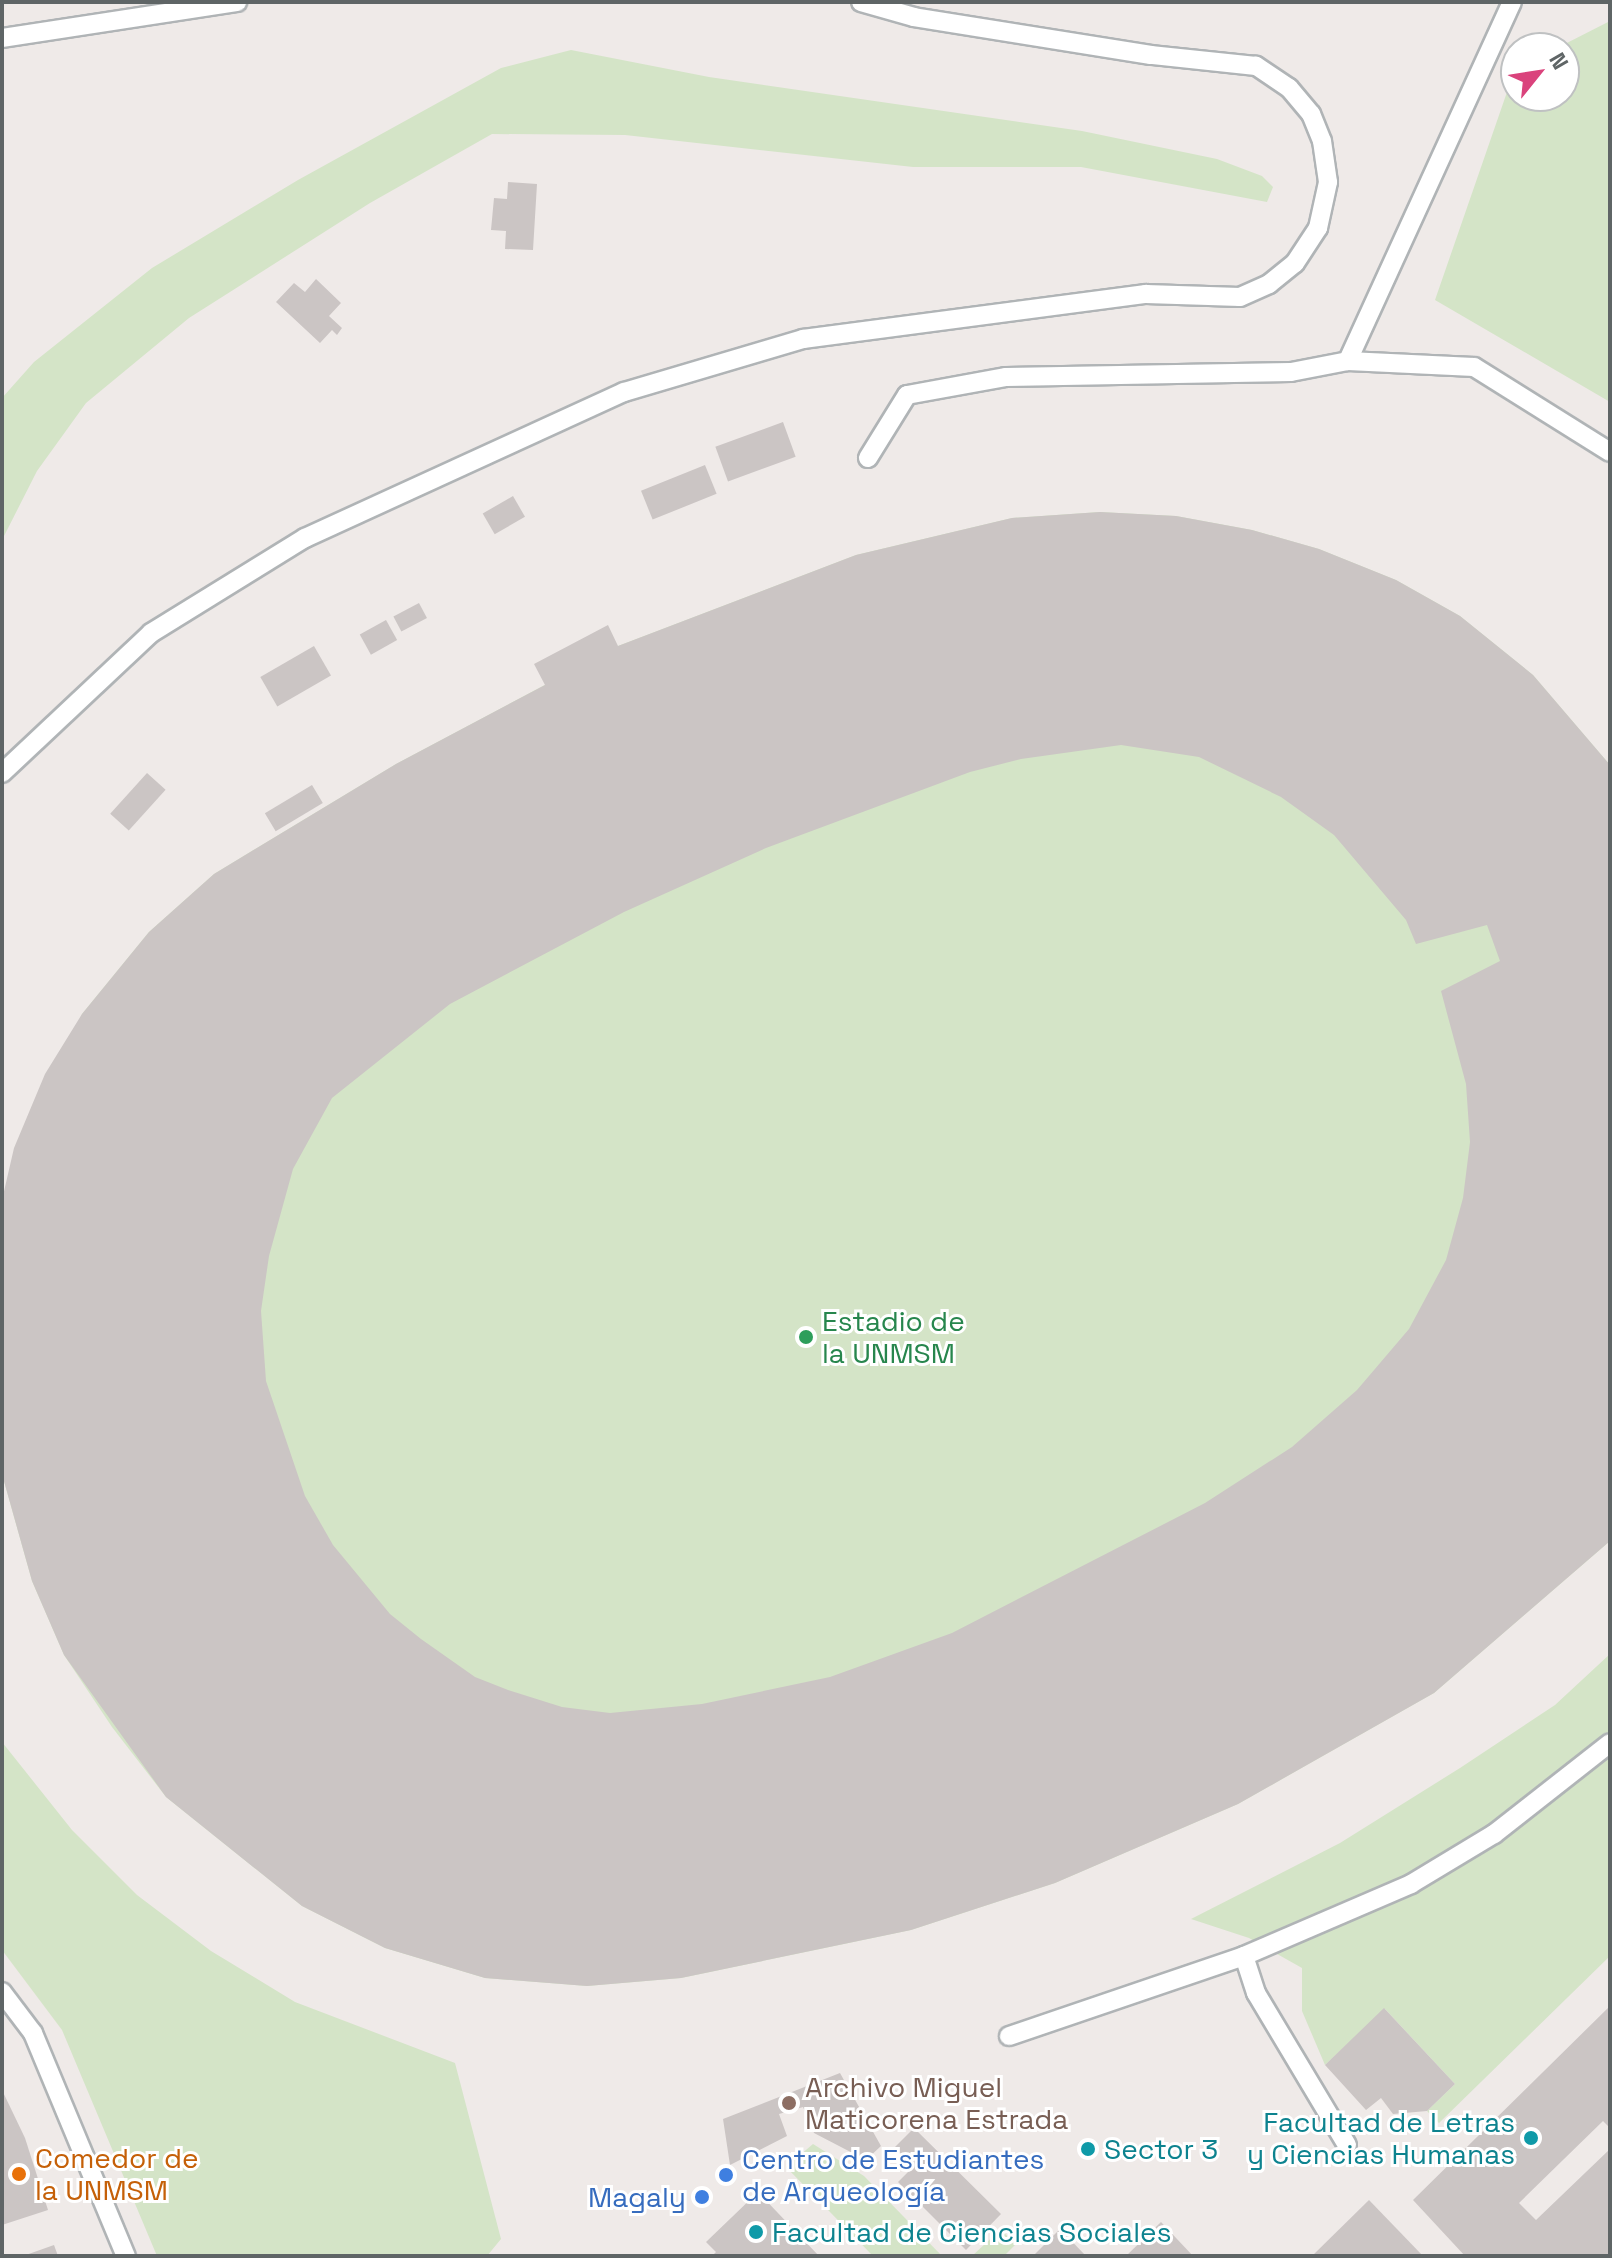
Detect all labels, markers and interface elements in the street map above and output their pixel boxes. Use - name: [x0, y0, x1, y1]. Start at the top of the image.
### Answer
- north arrow: [1500, 32, 1580, 112]
- text: N: [1543, 48, 1575, 74]
- place label: Estadio de la UNMSM: [822, 1304, 965, 1370]
- marker: Estadio de la UNMSM: [797, 1328, 815, 1346]
- place label: Archivo Miguel Maticorena Estrada: [805, 2070, 1068, 2136]
- marker: Archivo Miguel Maticorena Estrada: [780, 2094, 798, 2112]
- place label: Facultad de Letras y Ciencias Humanas: [1247, 2105, 1515, 2171]
- marker: Facultad de Letras y Ciencias Humanas: [1522, 2129, 1540, 2147]
- place label: Sector 3: [1104, 2132, 1218, 2166]
- marker: Sector 3: [1079, 2140, 1097, 2158]
- place label: Comedor de la UNMSM: [35, 2141, 199, 2207]
- place label: Centro de Estudiantes de Arqueología: [742, 2142, 1044, 2208]
- marker: Comedor de la UNMSM: [10, 2165, 28, 2183]
- marker: Centro de Estudiantes de Arqueología: [717, 2166, 735, 2184]
- place label: Magaly: [588, 2180, 686, 2214]
- marker: Magaly: [693, 2188, 711, 2206]
- place label: Facultad de Ciencias Sociales: [772, 2215, 1171, 2249]
- marker: Facultad de Ciencias Sociales: [747, 2223, 765, 2241]

